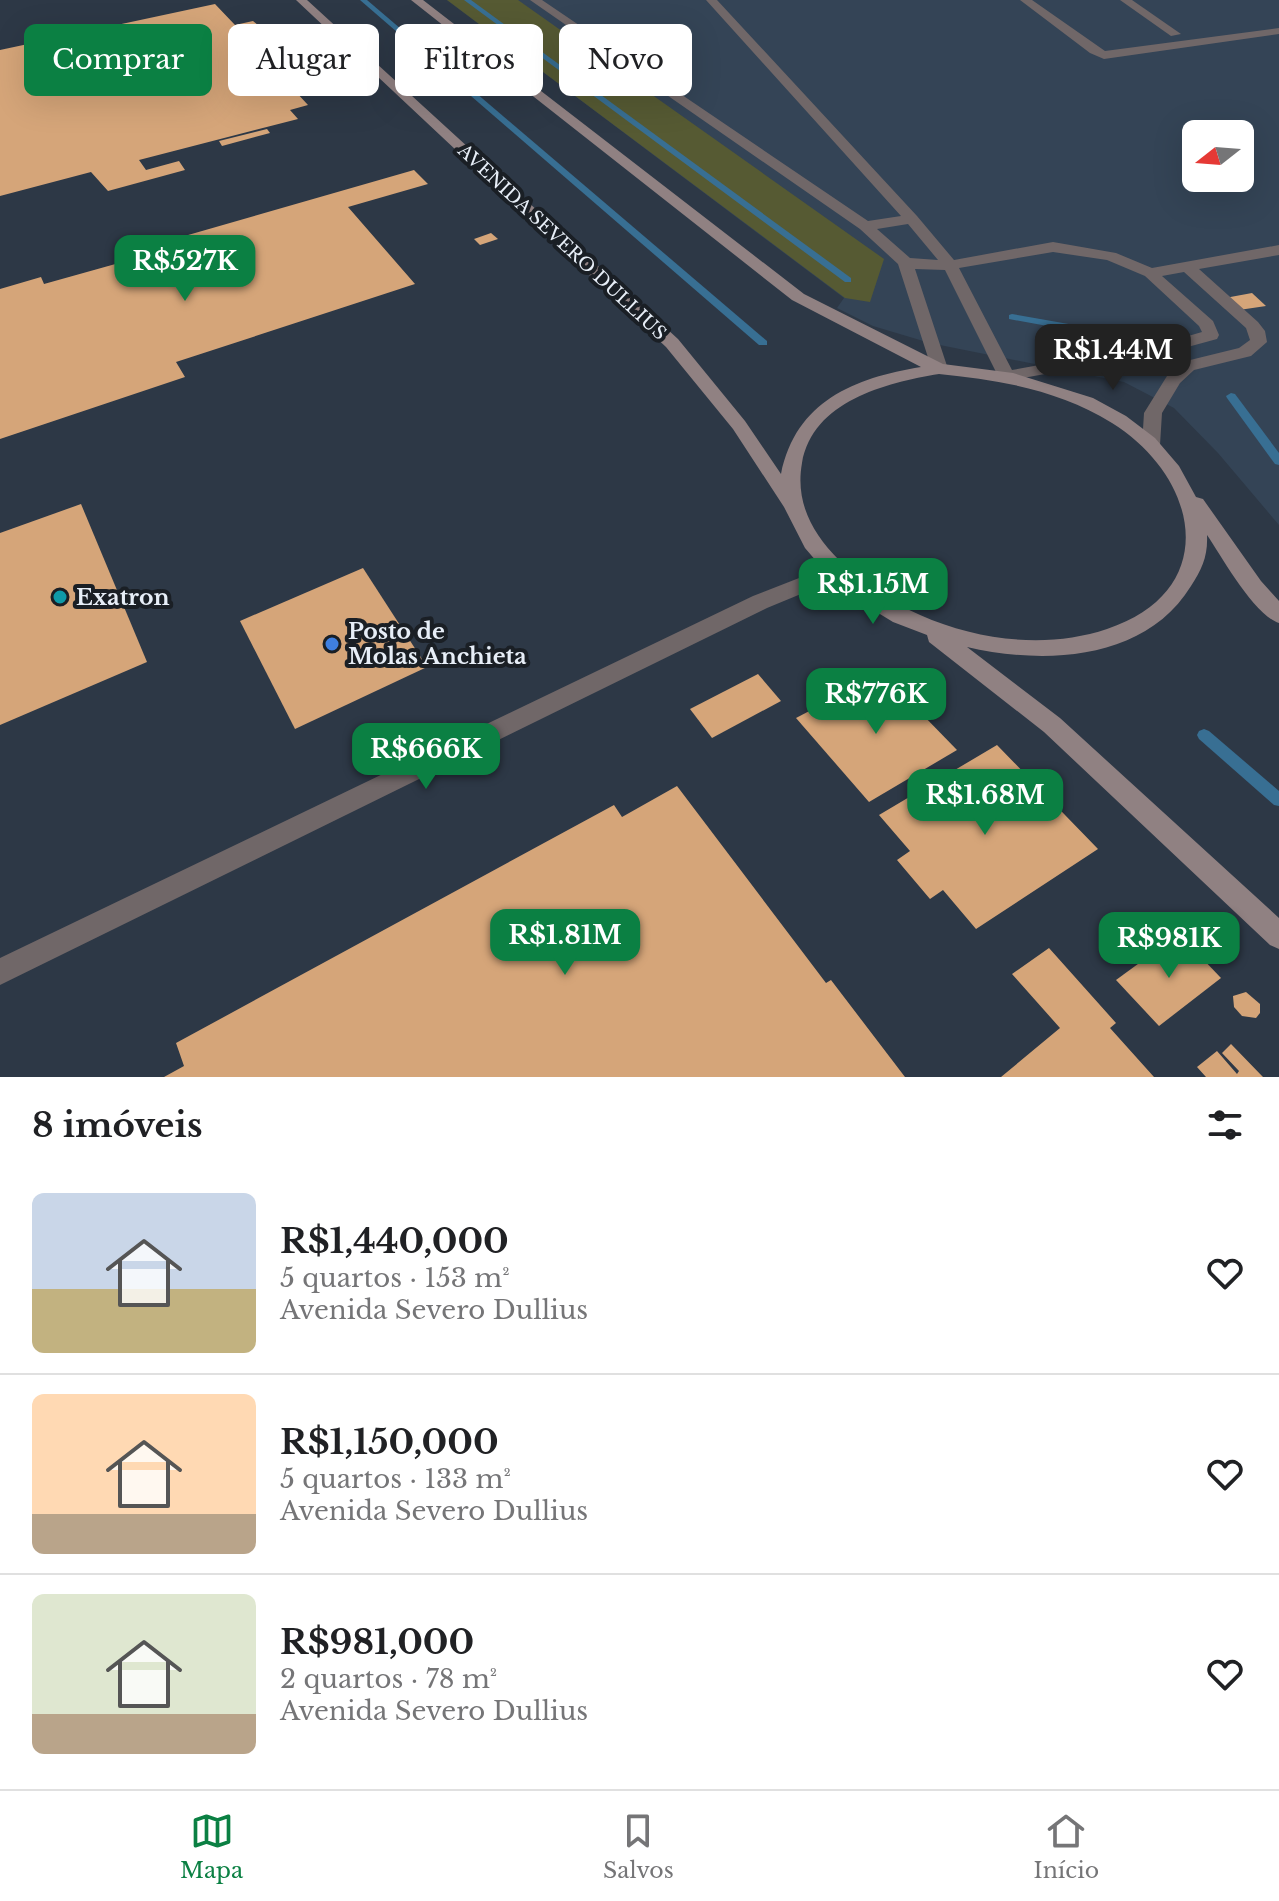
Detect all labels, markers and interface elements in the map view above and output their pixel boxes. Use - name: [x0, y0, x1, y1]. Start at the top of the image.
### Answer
- chip: Comprar: [24, 24, 212, 96]
- chip: Alugar: [228, 24, 379, 96]
- chip: Filtros: [395, 24, 543, 96]
- chip: Novo: [559, 24, 692, 96]
- north arrow: [1182, 120, 1254, 192]
- map controls: [1182, 120, 1254, 192]
- street label: AVENIDA SEVERO DULLIUS: [453, 139, 671, 344]
- pin: R$527K: [120, 235, 250, 303]
- text: R$527K: [132, 245, 238, 277]
- pin: R$1.44M: [1039, 324, 1187, 392]
- text: R$1.44M: [1053, 334, 1173, 366]
- pin: R$1.15M: [799, 558, 947, 626]
- text: R$1.15M: [817, 568, 929, 600]
- place label: Exatron: [76, 584, 169, 611]
- marker: Exatron: [51, 588, 69, 606]
- place label: Posto de Molas Anchieta: [348, 618, 527, 670]
- marker: Posto de Molas Anchieta: [323, 635, 341, 653]
- pin: R$776K: [811, 668, 941, 736]
- text: R$776K: [824, 678, 928, 710]
- pin: R$666K: [361, 723, 491, 791]
- text: R$666K: [370, 733, 482, 765]
- pin: R$1.68M: [911, 769, 1059, 837]
- text: R$1.68M: [925, 779, 1045, 811]
- pin: R$1.81M: [491, 909, 639, 977]
- pin: R$981K: [1104, 912, 1234, 980]
- text: R$1.81M: [508, 919, 622, 951]
- text: R$981K: [1117, 922, 1221, 954]
- icon: filters: [1203, 1103, 1247, 1147]
- text: 8 imóveis: [32, 1104, 203, 1146]
- text: R$1,440,000: [280, 1220, 509, 1262]
- icon: home: [96, 1225, 192, 1321]
- icon: heart: [1203, 1251, 1247, 1295]
- text: 5 quartos · 153 m²: [280, 1262, 510, 1294]
- text: Avenida Severo Dullius: [280, 1294, 588, 1326]
- text: R$1,150,000: [280, 1421, 499, 1463]
- icon: home: [96, 1426, 192, 1522]
- icon: heart: [1203, 1452, 1247, 1496]
- text: 5 quartos · 133 m²: [280, 1463, 511, 1495]
- text: Avenida Severo Dullius: [280, 1495, 588, 1527]
- text: R$981,000: [280, 1621, 474, 1663]
- icon: home: [96, 1626, 192, 1722]
- icon: heart: [1203, 1652, 1247, 1696]
- text: 2 quartos · 78 m²: [280, 1663, 497, 1695]
- text: Avenida Severo Dullius: [280, 1695, 588, 1727]
- tab: Mapa: [180, 1809, 243, 1884]
- tab: Salvos: [603, 1809, 674, 1884]
- tab: Início: [1034, 1809, 1099, 1884]

